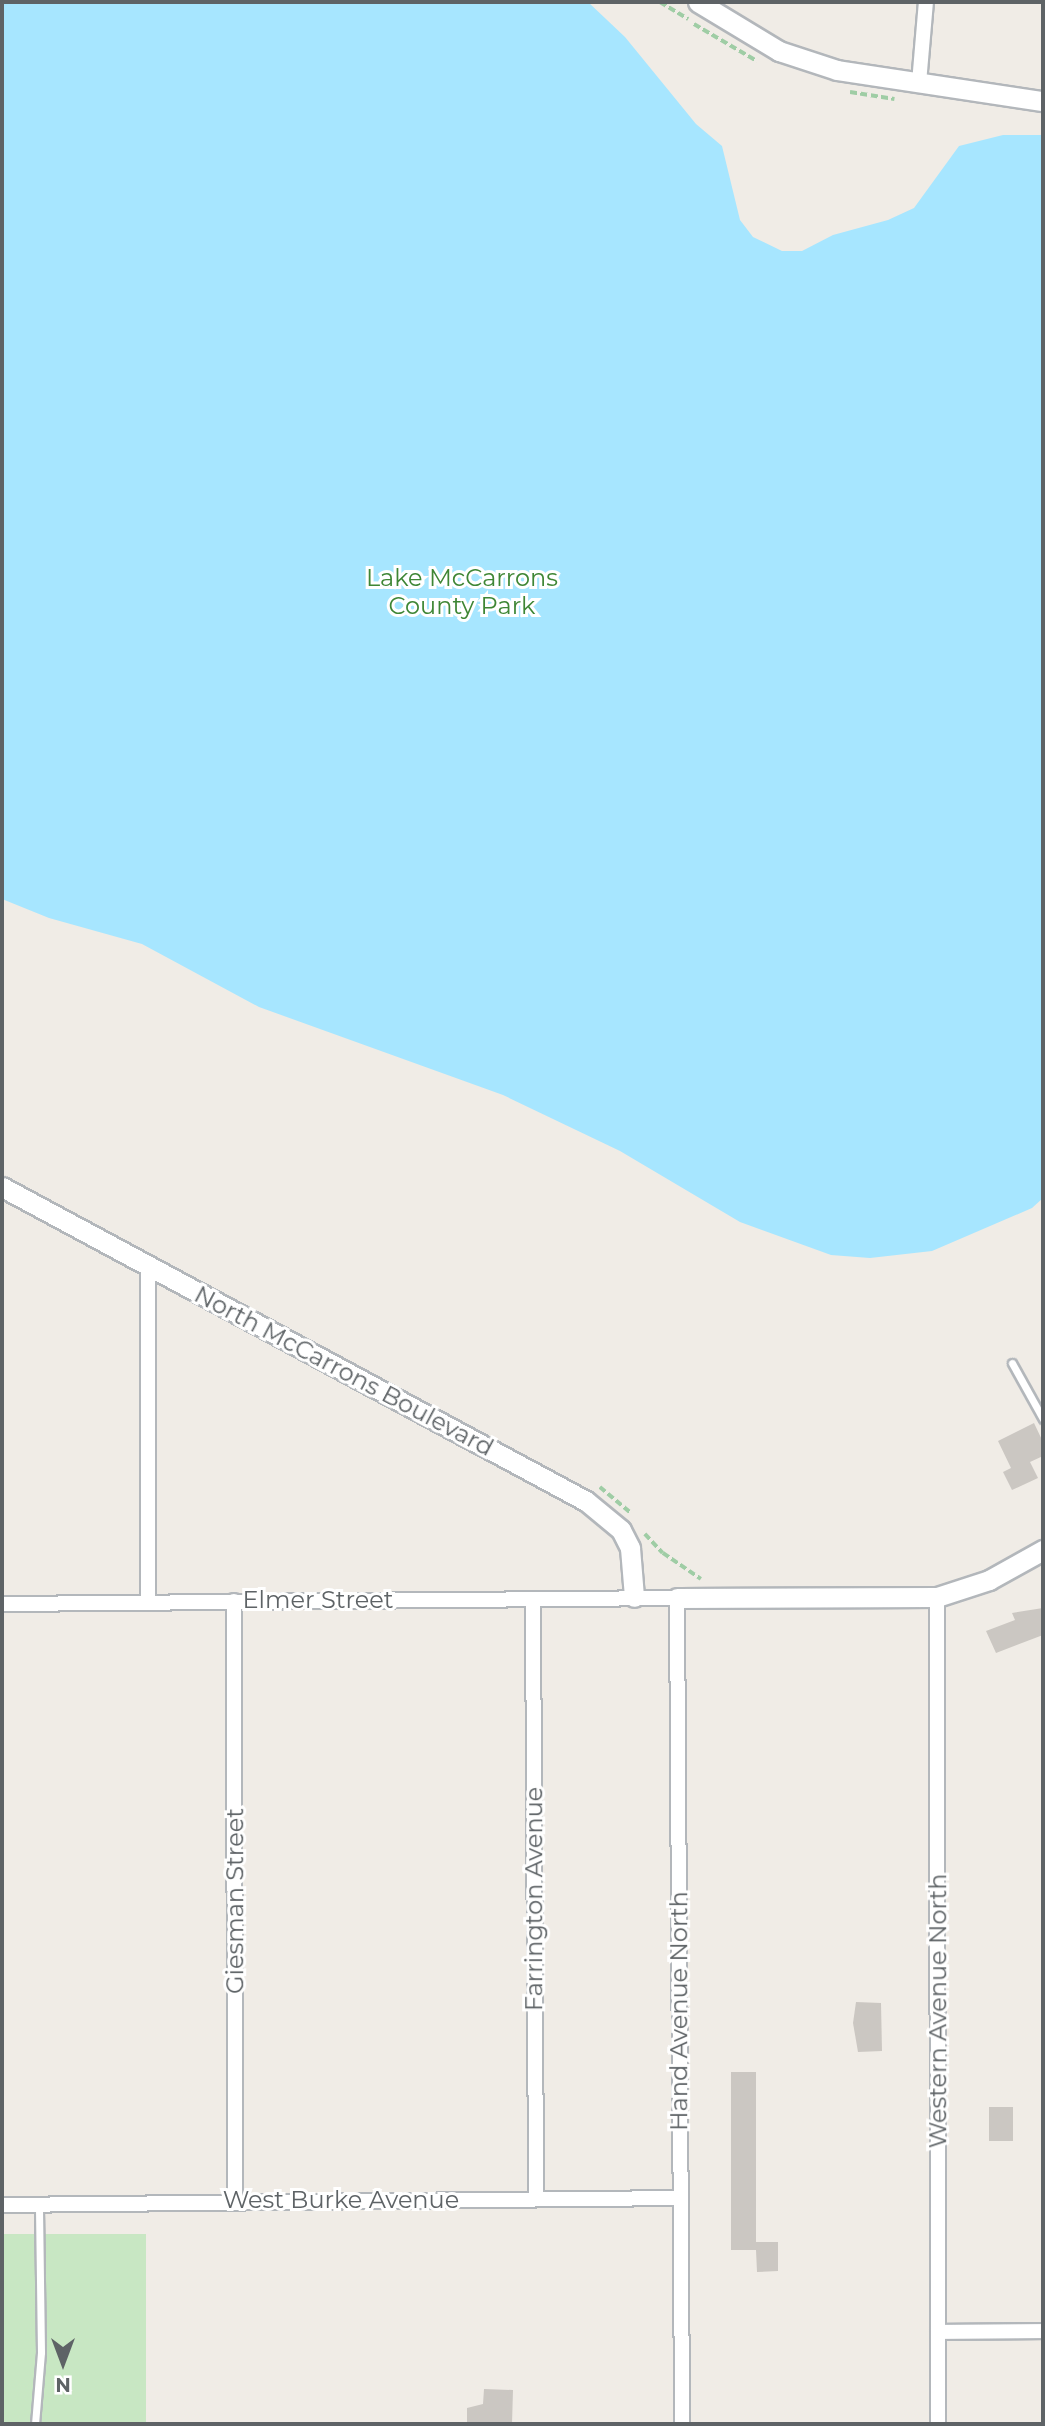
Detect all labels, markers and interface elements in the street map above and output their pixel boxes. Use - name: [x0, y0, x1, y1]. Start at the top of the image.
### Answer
- park label: Lake McCarrons County Park: [366, 564, 558, 620]
- street label: North McCarrons Boulevard: [190, 1280, 498, 1462]
- street label: Elmer Street: [243, 1586, 393, 1614]
- street label: Farrington Avenue: [520, 1787, 548, 2011]
- street label: Giesman Street: [221, 1808, 249, 1994]
- street label: Western Avenue North: [924, 1874, 952, 2148]
- street label: Hand Avenue North: [665, 1891, 693, 2131]
- street label: West Burke Avenue: [223, 2186, 459, 2214]
- north arrow: [28, 2328, 98, 2398]
- text: N: [55, 2373, 71, 2396]

